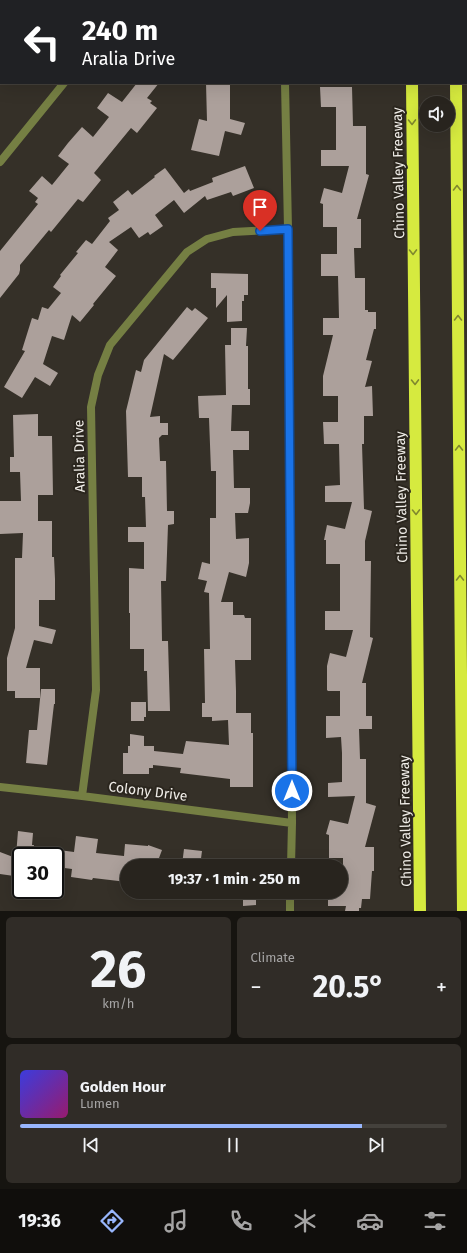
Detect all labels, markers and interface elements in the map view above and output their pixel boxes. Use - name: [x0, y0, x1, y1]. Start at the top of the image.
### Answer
- text: 240 m: [82, 14, 158, 47]
- icon: left: [16, 16, 68, 68]
- text: Aralia Drive: [82, 48, 175, 70]
- map controls: [419, 96, 455, 132]
- button: sound: [419, 96, 455, 132]
- street label: Chino Valley Freeway: [389, 107, 408, 239]
- one-way arrow: [408, 119, 416, 125]
- one-way arrow: [453, 185, 461, 191]
- pin: [243, 190, 277, 231]
- icon: arrive: [249, 196, 271, 218]
- one-way arrow: [409, 249, 417, 255]
- one-way arrow: [454, 315, 462, 321]
- one-way arrow: [411, 379, 419, 385]
- street label: Aralia Drive: [70, 420, 89, 492]
- street label: Chino Valley Freeway: [392, 431, 411, 563]
- one-way arrow: [455, 445, 463, 451]
- one-way arrow: [412, 509, 420, 515]
- one-way arrow: [456, 575, 464, 581]
- street label: Chino Valley Freeway: [396, 755, 415, 887]
- position arrow: [271, 770, 313, 812]
- street label: Colony Drive: [107, 778, 188, 805]
- speed limit sign: 30: [12, 847, 64, 899]
- text: 19:37 · 1 min · 250 m: [168, 870, 300, 888]
- text: 26: [90, 938, 146, 1001]
- text: Climate: [251, 950, 295, 965]
- text: 20.5°: [313, 969, 385, 1005]
- text: −: [251, 974, 262, 1001]
- text: +: [436, 974, 447, 1001]
- text: km/h: [102, 996, 134, 1011]
- text: Golden Hour: [80, 1078, 166, 1096]
- text: Lumen: [80, 1096, 120, 1111]
- icon: previous: [80, 1134, 102, 1156]
- icon: pause: [222, 1134, 244, 1156]
- icon: next: [365, 1134, 387, 1156]
- icon: directions: [98, 1207, 126, 1235]
- icon: music: [162, 1207, 190, 1235]
- icon: phone: [227, 1207, 255, 1235]
- icon: climate: [291, 1207, 319, 1235]
- icon: car: [356, 1207, 384, 1235]
- icon: filters: [421, 1207, 449, 1235]
- text: 19:36: [18, 1210, 61, 1232]

